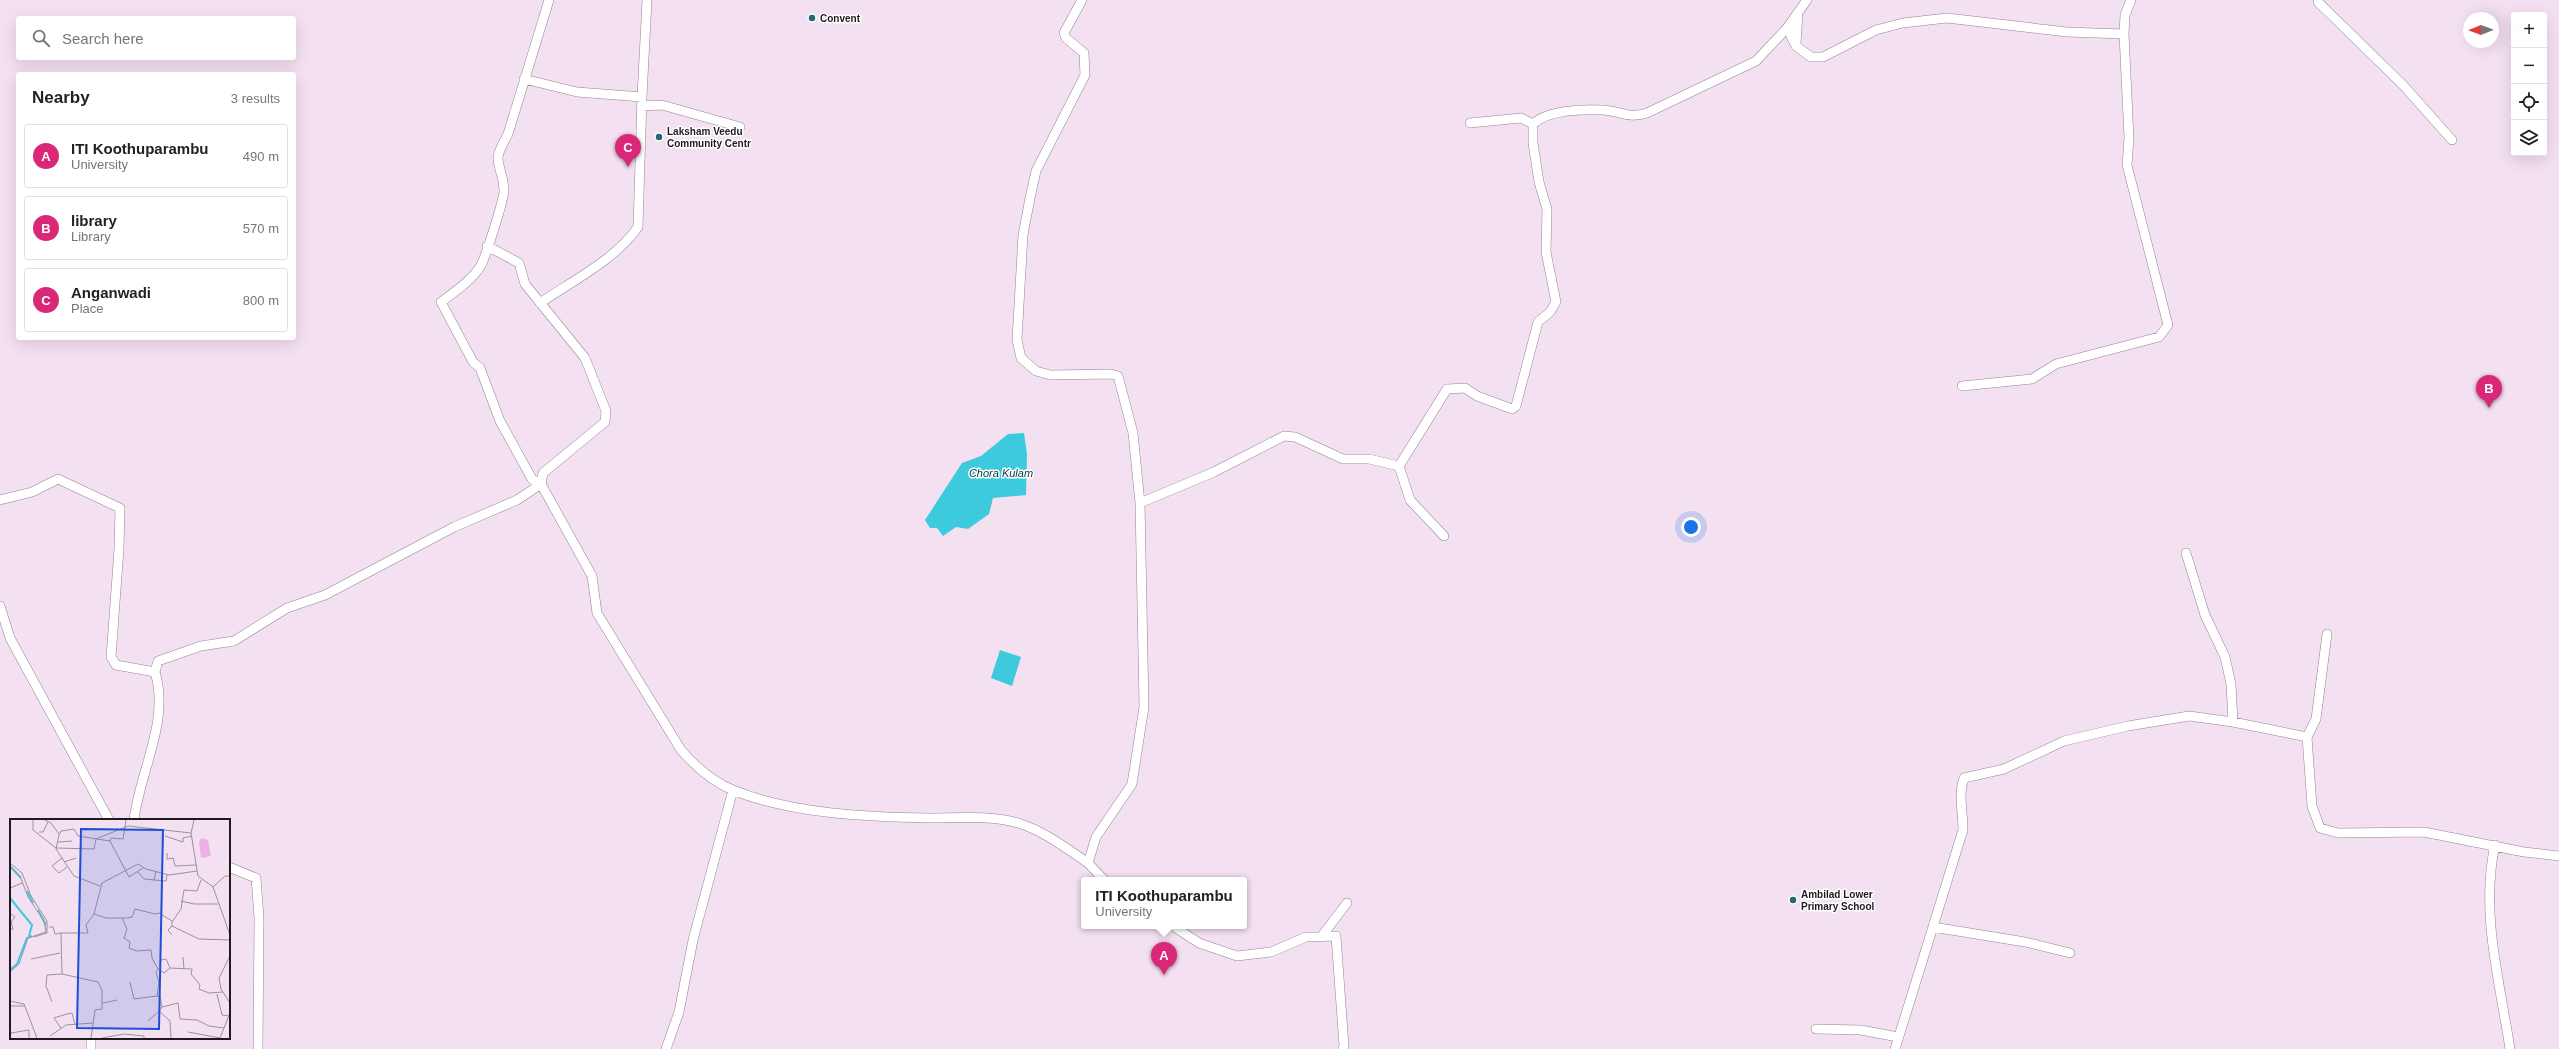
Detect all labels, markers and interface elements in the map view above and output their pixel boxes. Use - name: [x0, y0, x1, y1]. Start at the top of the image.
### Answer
- north arrow: [2463, 12, 2499, 48]
- map controls: [2511, 12, 2547, 156]
- button: +: [2511, 12, 2547, 48]
- marker: Convent: [807, 13, 817, 23]
- place label: Convent: [820, 13, 861, 24]
- search box: [16, 16, 296, 60]
- icon: search: [30, 27, 52, 49]
- text: Search here: [62, 30, 144, 47]
- button: −: [2511, 48, 2547, 84]
- button: locate: [2511, 84, 2547, 120]
- text: Nearby: [32, 88, 90, 107]
- text: 3 results: [231, 91, 280, 106]
- button: layers: [2511, 120, 2547, 156]
- place label: Laksham Veedu Community Centr: [667, 126, 751, 149]
- marker: Laksham Veedu Community Centr: [654, 132, 664, 142]
- pin: C: [615, 134, 641, 167]
- text: ITI Koothuparambu: [71, 140, 209, 157]
- text: A: [41, 149, 51, 164]
- text: 490 m: [243, 149, 279, 164]
- text: University: [71, 157, 128, 172]
- text: library: [71, 212, 117, 229]
- text: B: [41, 221, 51, 236]
- text: 570 m: [243, 221, 279, 236]
- text: Library: [71, 229, 111, 244]
- text: Anganwadi: [71, 284, 151, 301]
- text: C: [41, 293, 51, 308]
- text: 800 m: [243, 293, 279, 308]
- text: Place: [71, 301, 104, 316]
- pin: B: [2476, 375, 2502, 408]
- water label: Chora Kulam: [969, 467, 1033, 479]
- your location: [1681, 517, 1701, 537]
- inset map: [10, 819, 230, 1039]
- popup: [1081, 877, 1247, 929]
- text: ITI Koothuparambu: [1095, 887, 1233, 904]
- place label: Ambilad Lower Primary School: [1801, 889, 1875, 912]
- marker: Ambilad Lower Primary School: [1788, 895, 1798, 905]
- text: University: [1095, 904, 1152, 919]
- pin: A: [1151, 942, 1177, 975]

